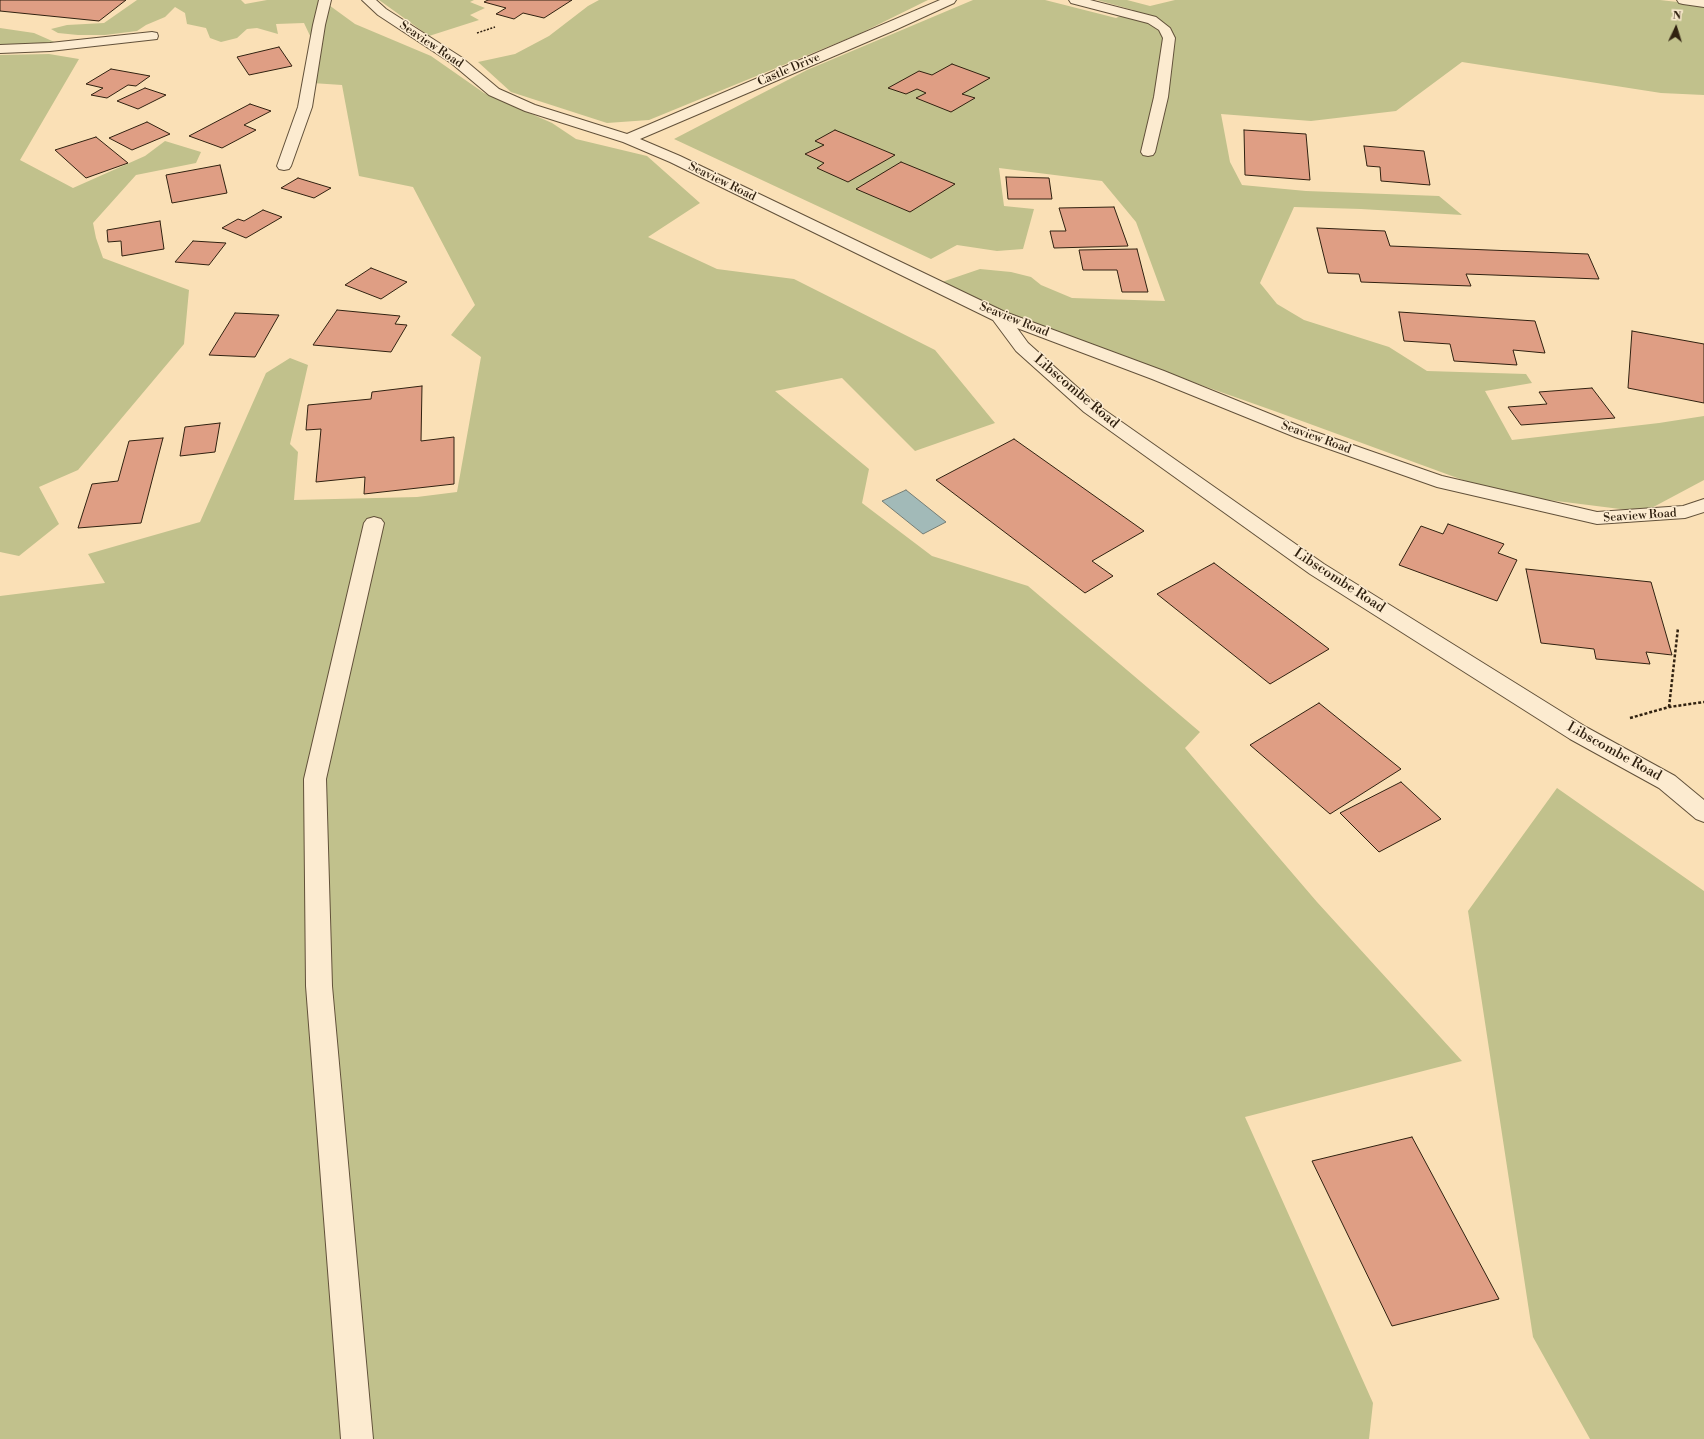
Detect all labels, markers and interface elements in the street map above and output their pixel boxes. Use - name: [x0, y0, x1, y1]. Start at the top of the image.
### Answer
- north arrow: [1656, 8, 1696, 48]
- text: N: [1672, 9, 1682, 23]
- street label: Seaview Road: [397, 18, 465, 72]
- street label: Castle Drive: [755, 50, 823, 90]
- street label: Seaview Road: [686, 159, 758, 205]
- street label: Seaview Road: [977, 300, 1051, 340]
- street label: Libscombe Road: [1030, 352, 1122, 432]
- street label: Seaview Road: [1279, 419, 1353, 457]
- street label: Seaview Road: [1603, 506, 1677, 526]
- street label: Libscombe Road: [1290, 545, 1388, 617]
- street label: Libscombe Road: [1564, 719, 1664, 785]

